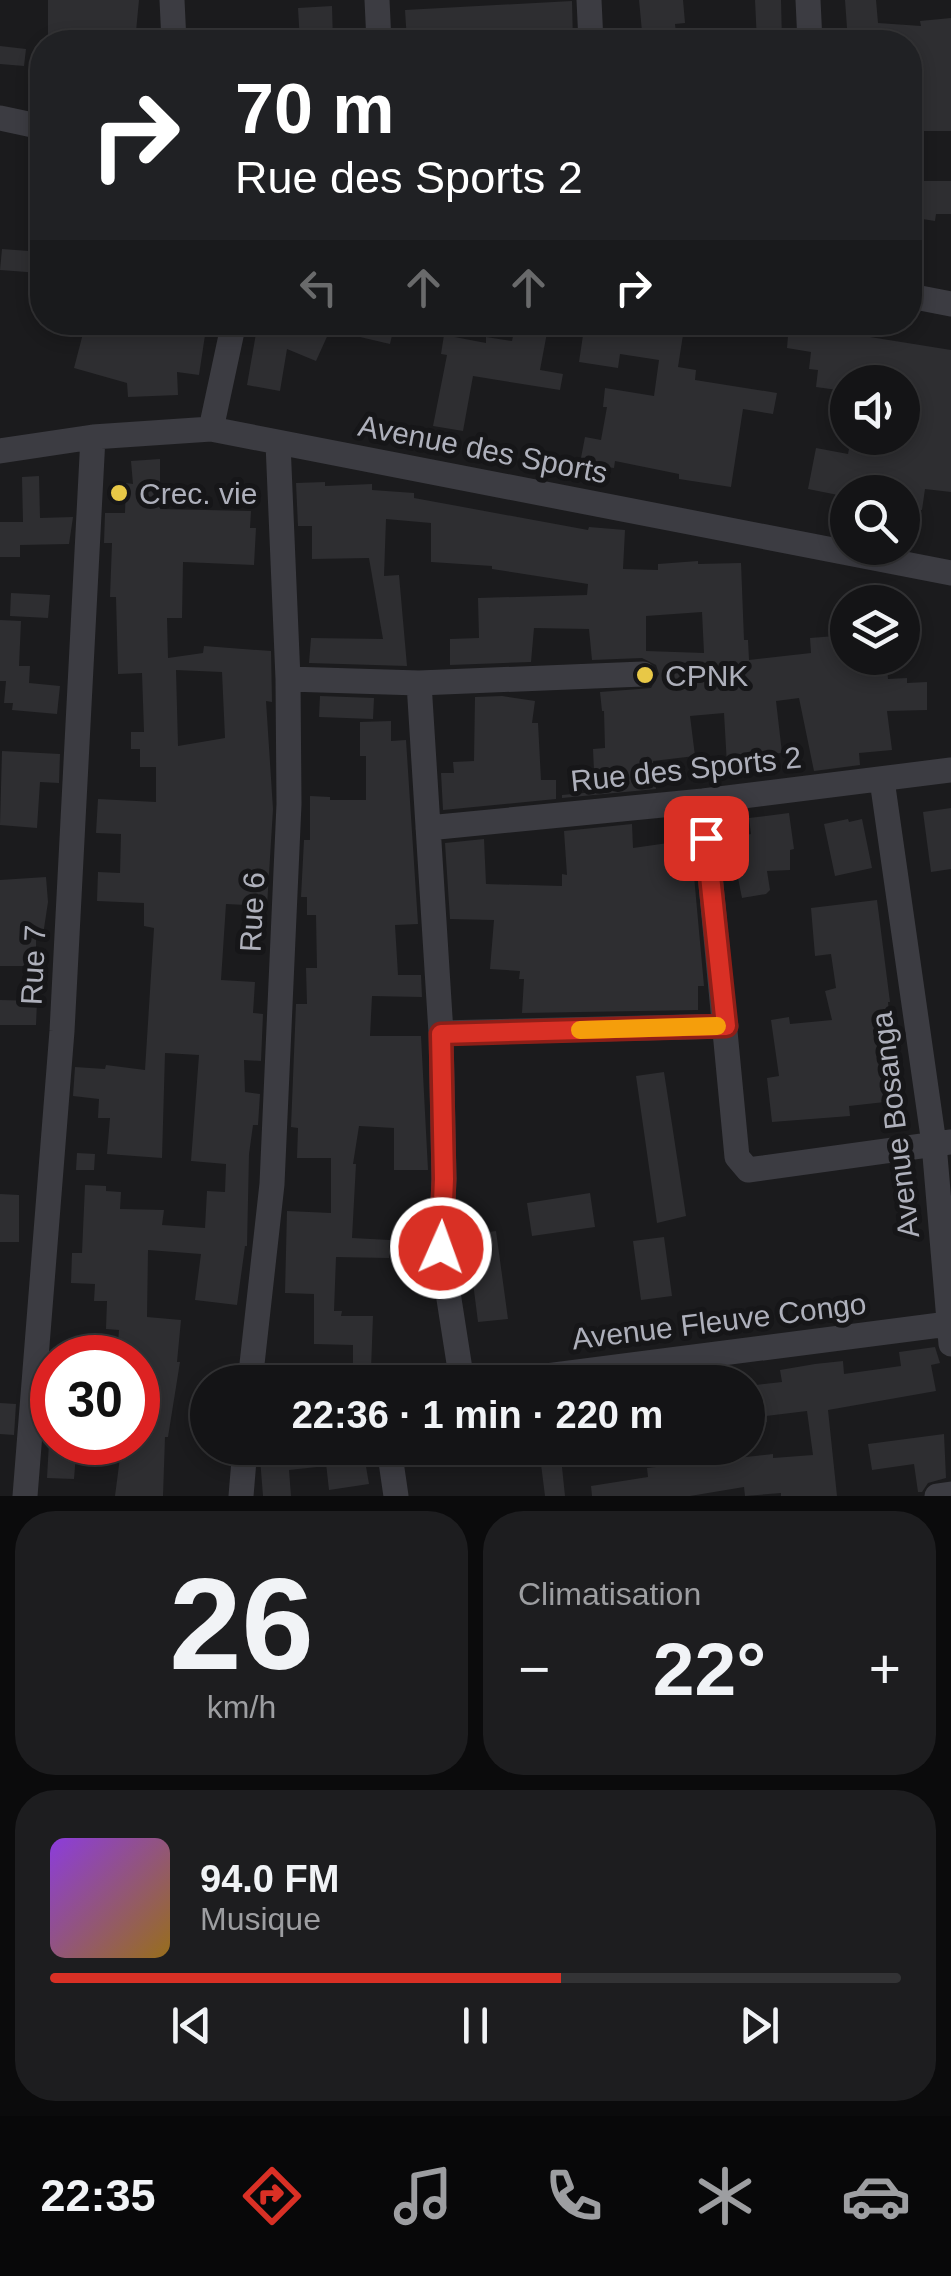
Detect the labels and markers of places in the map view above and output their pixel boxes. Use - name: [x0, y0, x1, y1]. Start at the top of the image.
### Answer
- place label: Crec. vie: [139, 477, 257, 510]
- marker: Crec. vie: [108, 482, 130, 504]
- place label: CPNK: [665, 659, 748, 692]
- marker: CPNK: [634, 664, 656, 686]
- pin: [664, 796, 749, 881]

